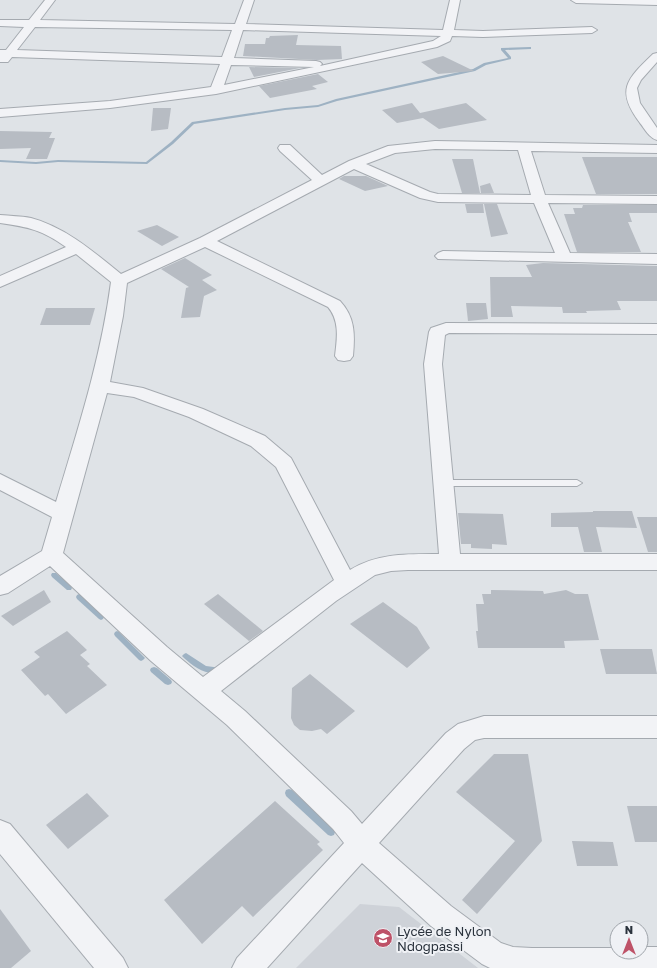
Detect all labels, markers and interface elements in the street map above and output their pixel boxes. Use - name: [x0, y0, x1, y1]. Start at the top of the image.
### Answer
- north arrow: [609, 920, 649, 960]
- place label: Lycée de Nylon Ndogpassi: [397, 923, 492, 954]
- text: N: [625, 923, 633, 936]
- school or university icon: Lycée de Nylon Ndogpassi: [372, 927, 394, 949]

